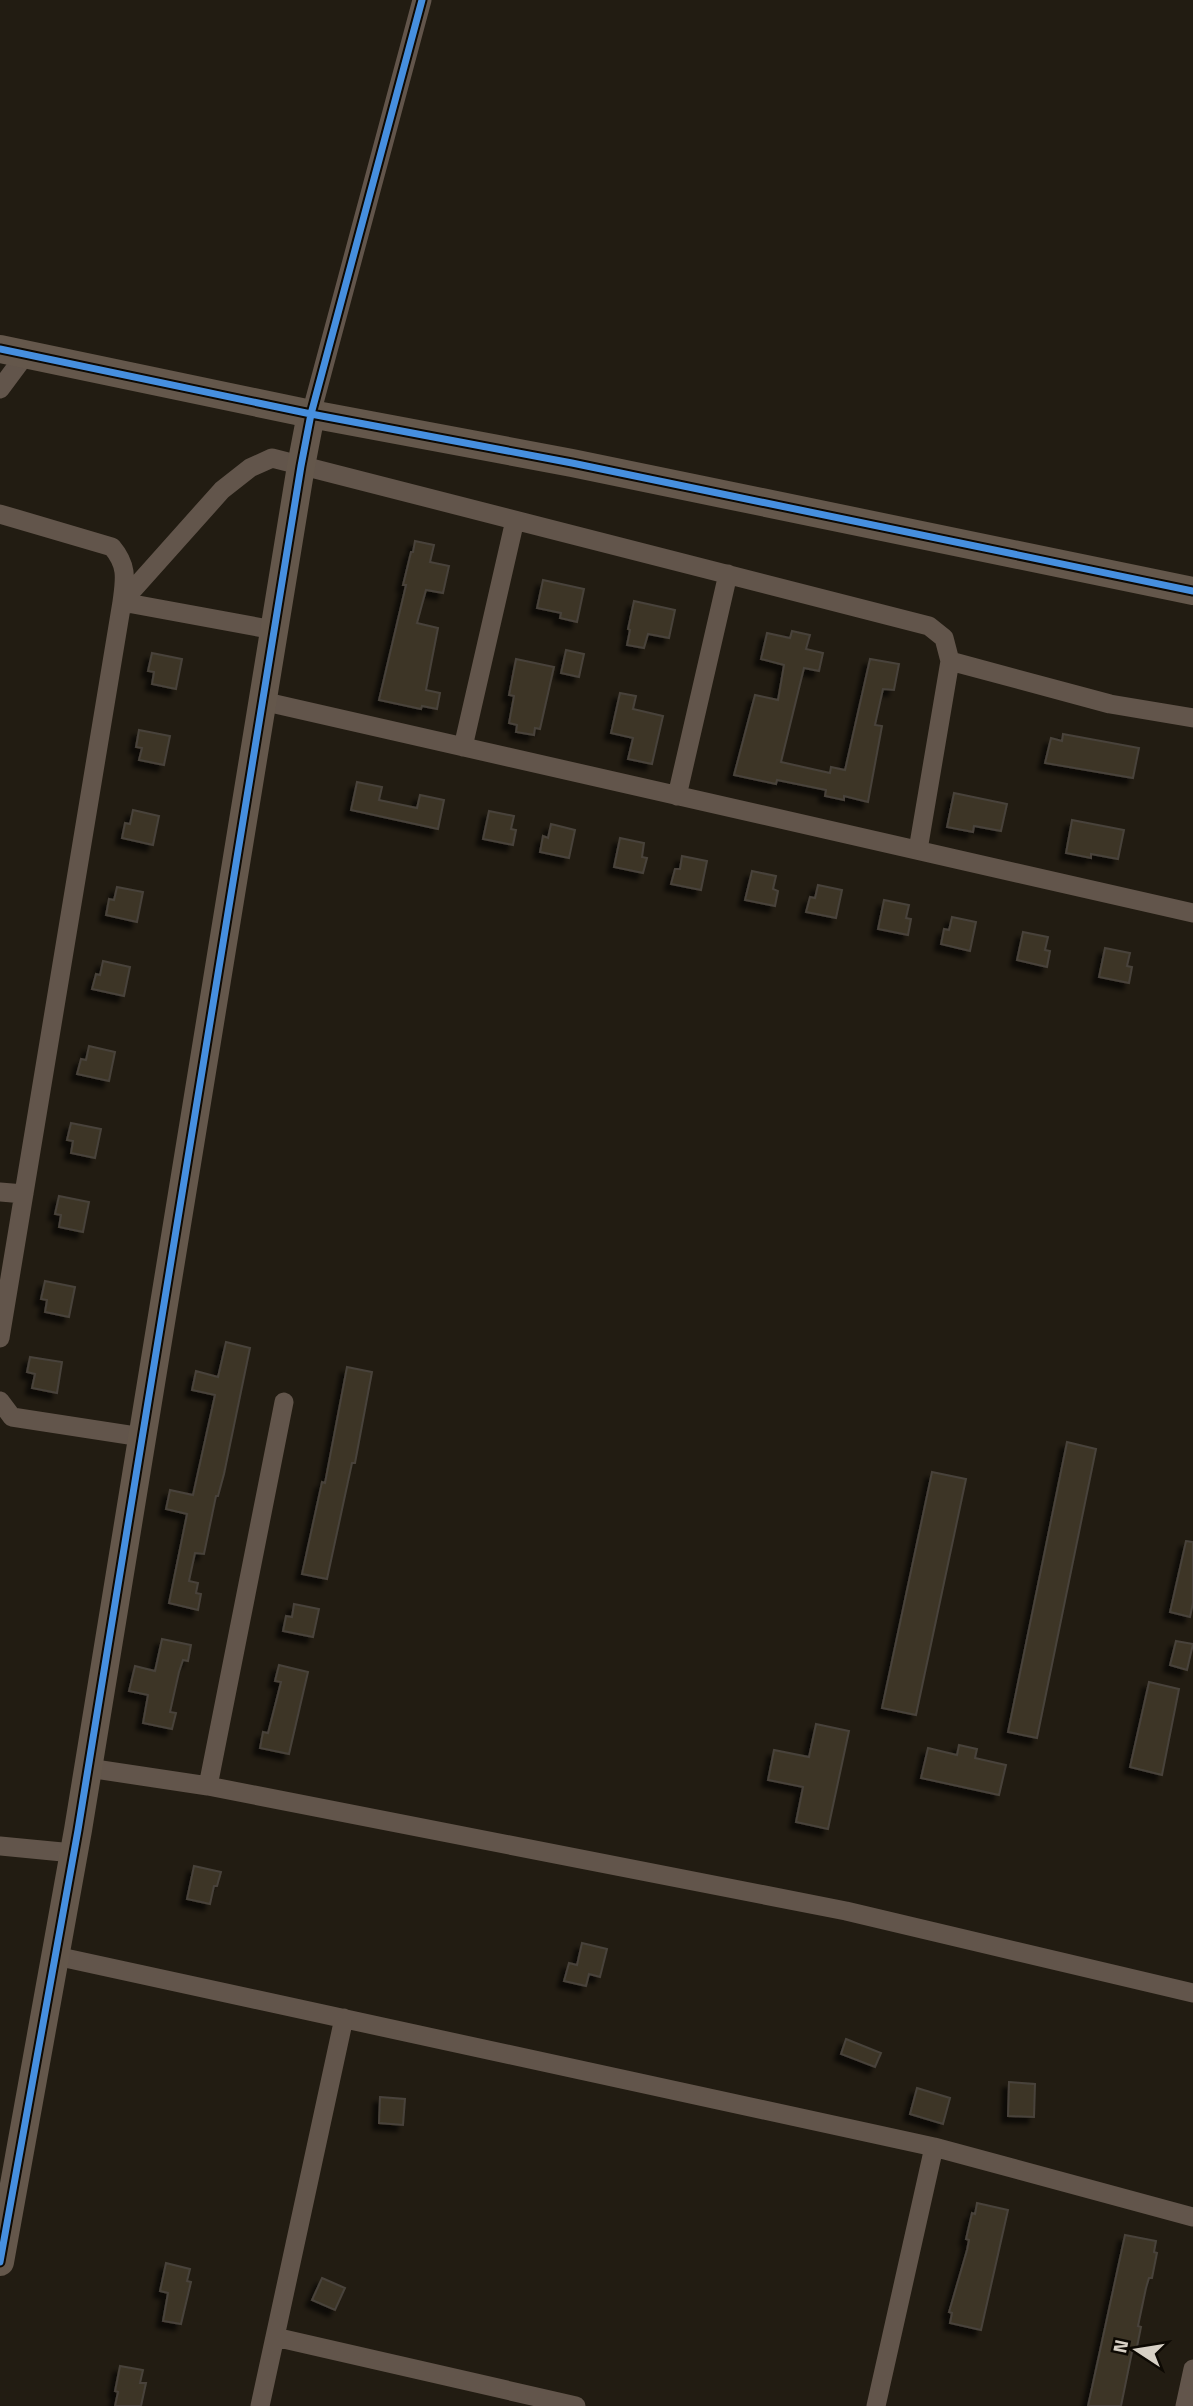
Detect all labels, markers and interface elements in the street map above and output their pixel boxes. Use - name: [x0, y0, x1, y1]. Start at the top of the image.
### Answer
- north arrow: [1102, 2315, 1172, 2385]
- text: N: [1104, 2337, 1135, 2356]

